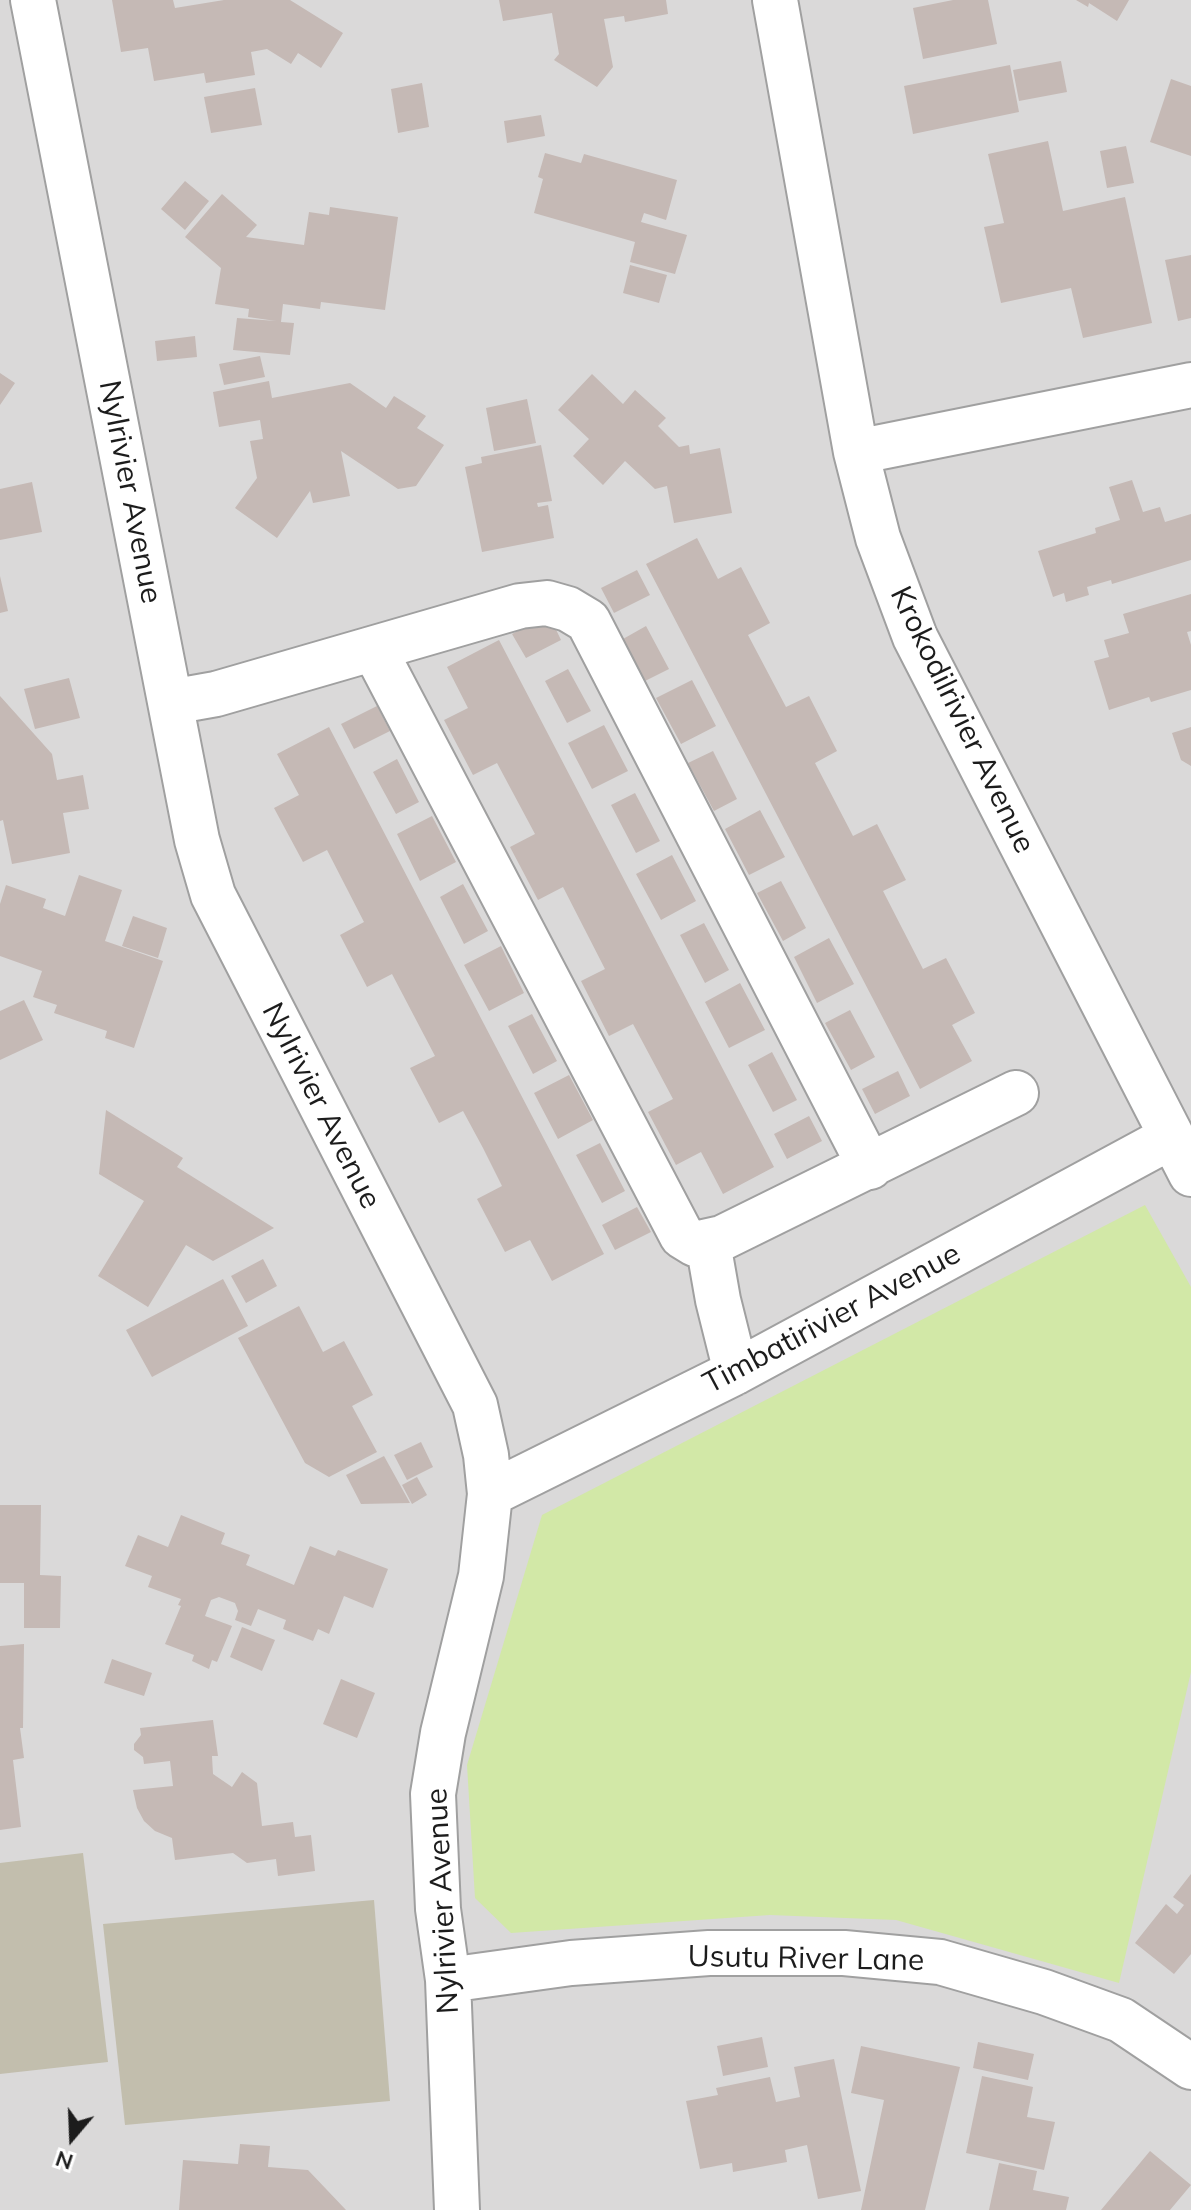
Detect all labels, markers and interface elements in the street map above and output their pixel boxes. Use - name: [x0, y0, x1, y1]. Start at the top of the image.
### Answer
- street label: Nylrivier Avenue: [91, 378, 169, 606]
- street label: Krokodilrivier Avenue: [882, 581, 1042, 859]
- street label: Nylrivier Avenue: [254, 997, 388, 1215]
- street label: Timbatirivier Avenue: [697, 1236, 967, 1402]
- street label: Nylrivier Avenue: [419, 1787, 467, 2015]
- street label: Usutu River Lane: [687, 1939, 925, 1979]
- north arrow: [32, 2098, 112, 2178]
- text: N: [52, 2145, 77, 2177]

